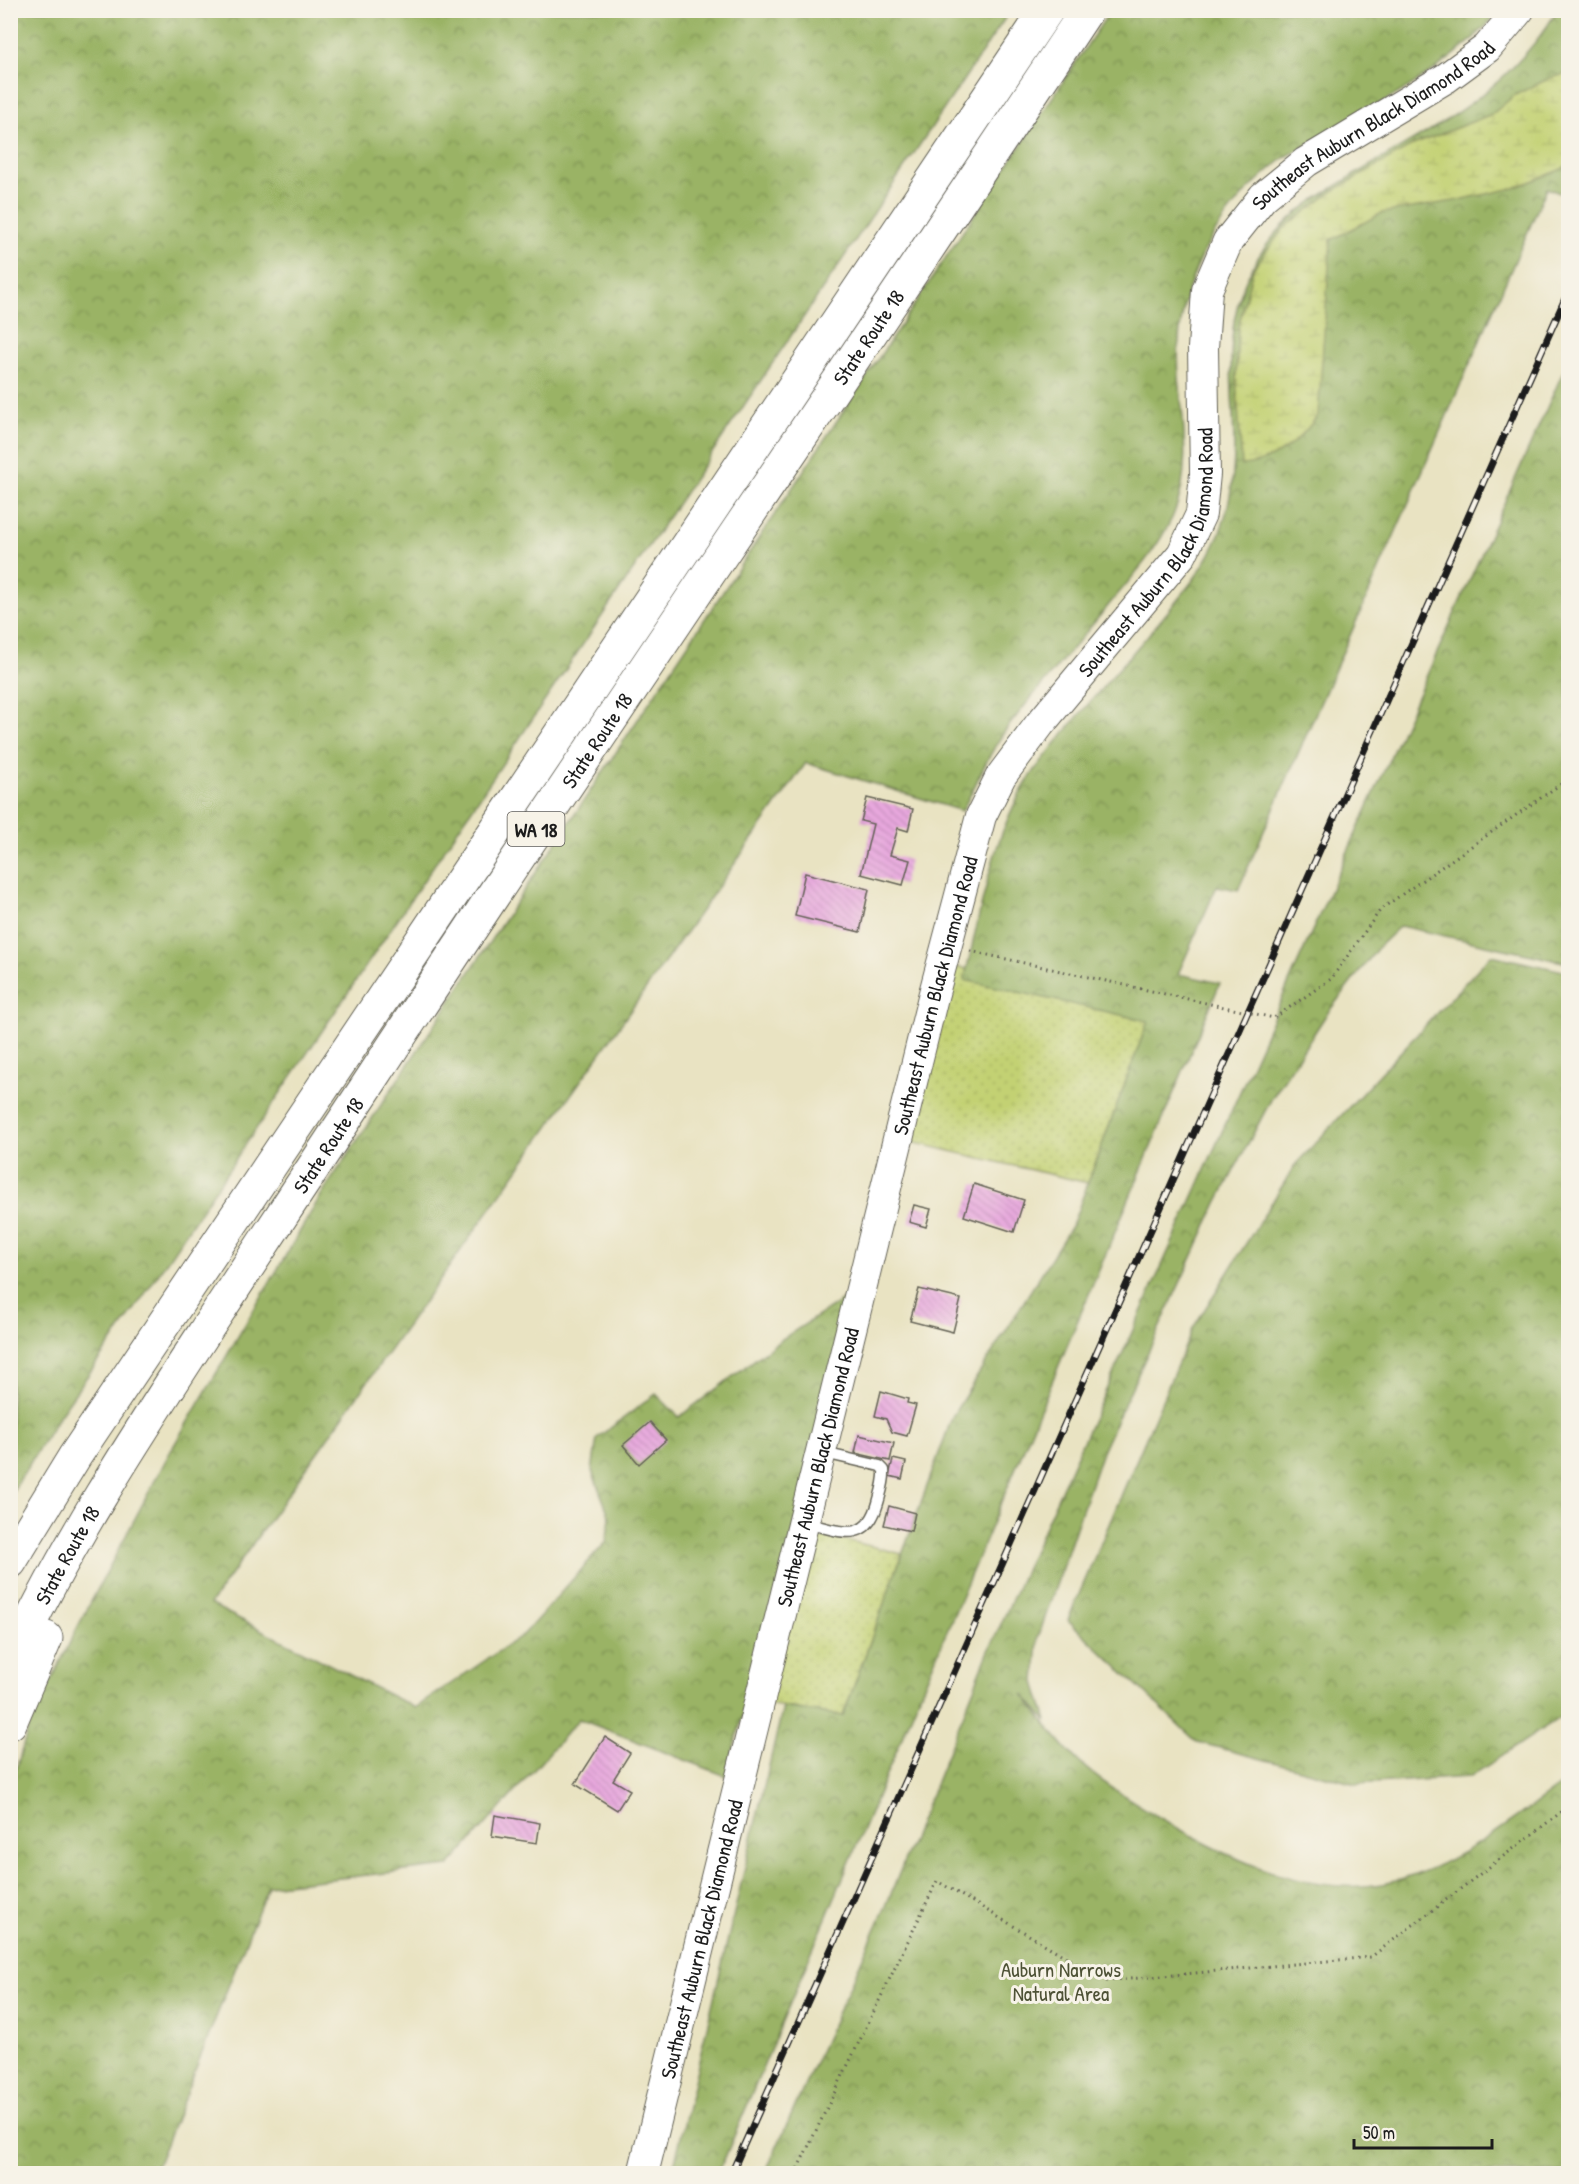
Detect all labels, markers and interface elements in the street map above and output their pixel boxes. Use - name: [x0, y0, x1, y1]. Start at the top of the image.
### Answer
- street label: Southeast Auburn Black Diamond Road: [1244, 35, 1501, 215]
- street label: State Route 18: [826, 284, 911, 391]
- street label: Southeast Auburn Black Diamond Road: [1071, 428, 1220, 683]
- street label: State Route 18: [554, 687, 639, 794]
- road number: WA 18: [508, 812, 564, 846]
- street label: Southeast Auburn Black Diamond Road: [885, 853, 984, 1138]
- street label: State Route 18: [286, 1092, 370, 1199]
- street label: Southeast Auburn Black Diamond Road: [769, 1325, 865, 1610]
- street label: State Route 18: [28, 1500, 106, 1609]
- street label: Southeast Auburn Black Diamond Road: [653, 1797, 749, 2082]
- park label: Auburn Narrows Natural Area: [1001, 1955, 1121, 2008]
- scale bar: [1354, 2112, 1492, 2150]
- text: 50 m: [1363, 2120, 1395, 2145]

